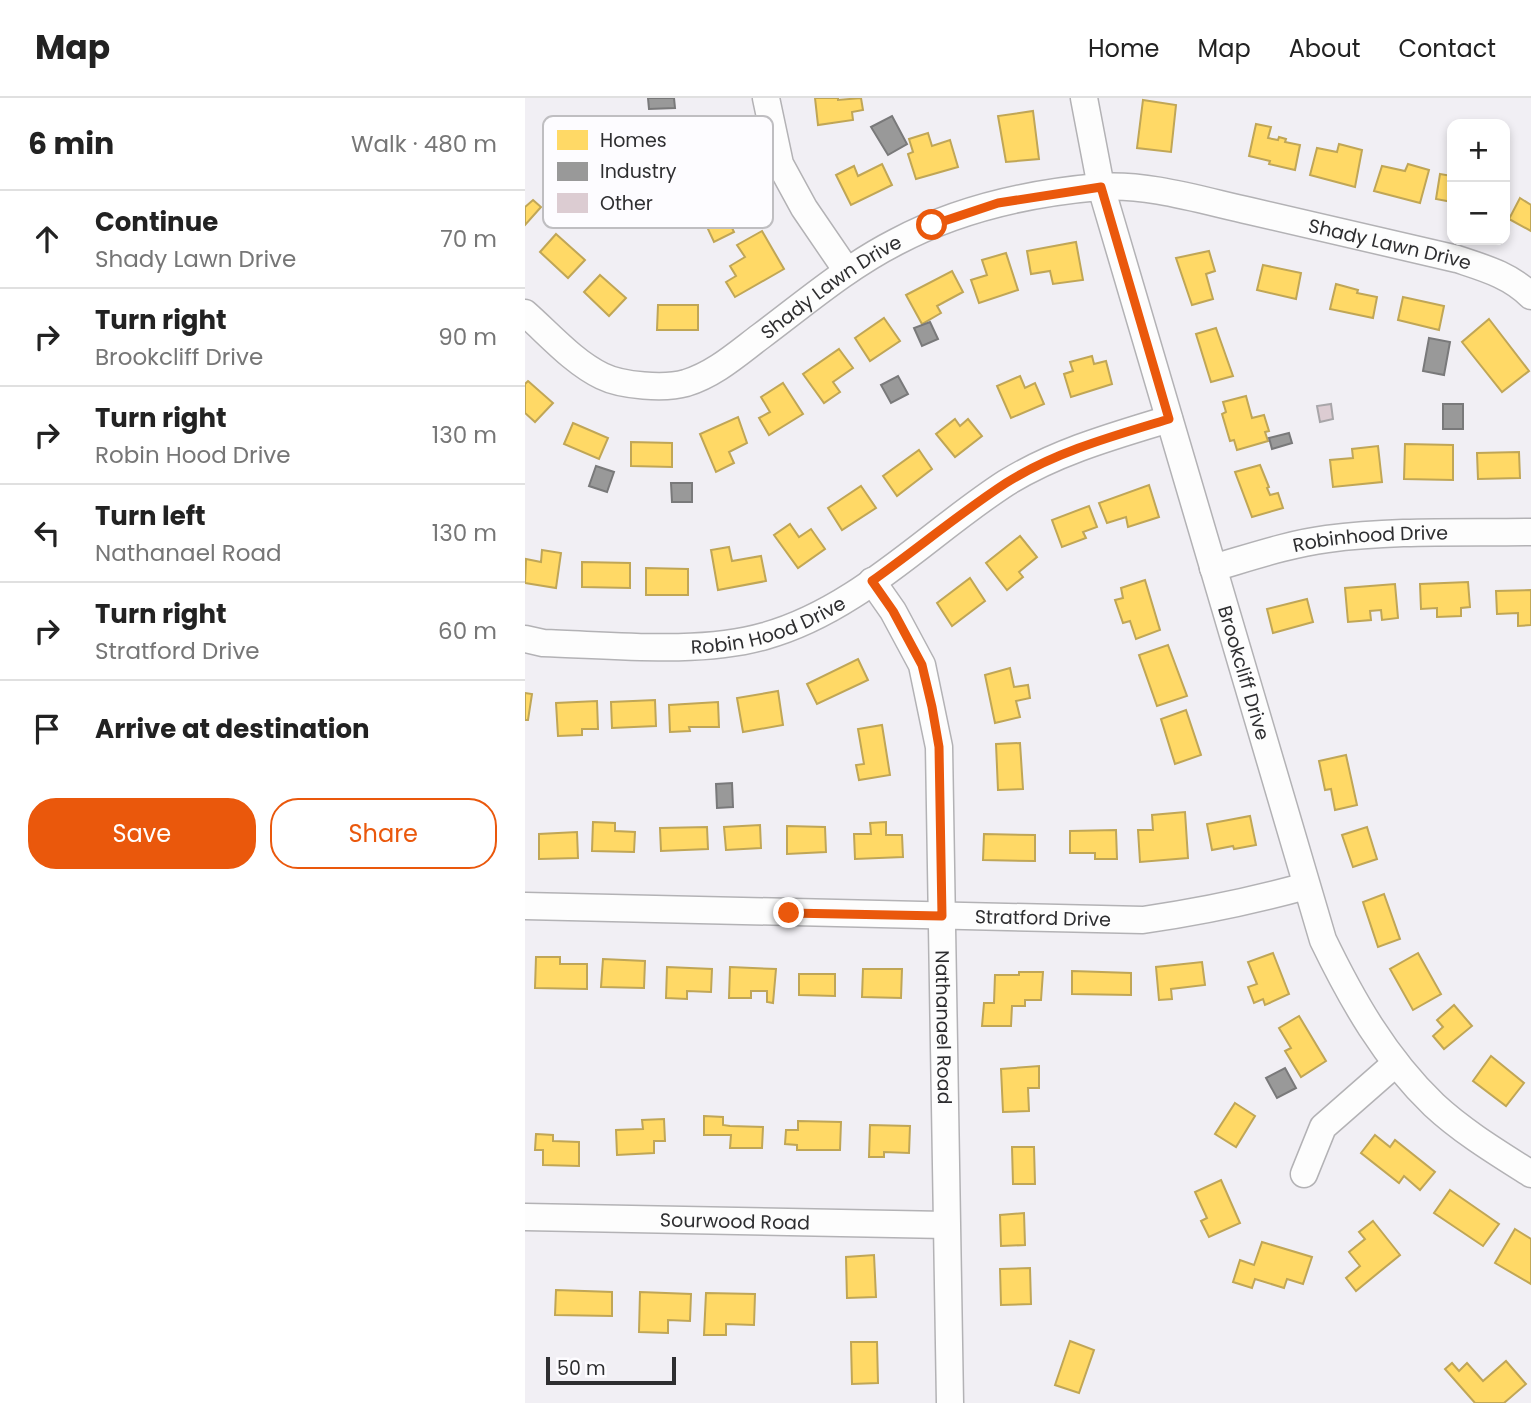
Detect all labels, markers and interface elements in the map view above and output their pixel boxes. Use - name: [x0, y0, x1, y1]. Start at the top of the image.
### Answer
- text: Map: [35, 24, 110, 71]
- text: Home: [1088, 32, 1160, 65]
- text: Map: [1198, 32, 1251, 65]
- text: About: [1289, 32, 1360, 65]
- text: Contact: [1398, 32, 1496, 65]
- legend: [543, 116, 773, 228]
- map controls: [1447, 119, 1510, 245]
- button: +: [1447, 119, 1510, 182]
- text: 6 min: [28, 122, 114, 165]
- text: Homes: [600, 127, 667, 154]
- text: Walk · 480 m: [351, 128, 497, 160]
- text: Industry: [600, 158, 677, 185]
- button: −: [1447, 182, 1510, 245]
- text: Other: [600, 190, 653, 217]
- text: Continue: [95, 204, 218, 240]
- route start: [916, 209, 947, 240]
- street label: Shady Lawn Drive: [1306, 212, 1475, 276]
- icon: ahead: [28, 220, 66, 258]
- text: 70 m: [440, 223, 497, 255]
- street label: Shady Lawn Drive: [755, 228, 906, 345]
- text: Shady Lawn Drive: [95, 243, 296, 275]
- text: Turn right: [95, 302, 227, 338]
- icon: right: [28, 318, 66, 356]
- text: 90 m: [438, 321, 497, 353]
- text: Brookcliff Drive: [95, 341, 263, 373]
- text: Turn right: [95, 400, 227, 436]
- icon: right: [28, 416, 66, 454]
- text: 130 m: [432, 419, 497, 451]
- text: Robin Hood Drive: [95, 439, 290, 471]
- text: Turn left: [95, 498, 206, 534]
- icon: left: [28, 514, 66, 552]
- text: 130 m: [432, 517, 497, 549]
- street label: Robinhood Drive: [1290, 519, 1448, 558]
- text: Nathanael Road: [95, 537, 281, 569]
- street label: Robin Hood Drive: [690, 589, 850, 660]
- text: Turn right: [95, 596, 227, 632]
- street label: Brookcliff Drive: [1212, 602, 1277, 743]
- icon: right: [28, 612, 66, 650]
- text: 60 m: [438, 615, 497, 647]
- text: Stratford Drive: [95, 635, 260, 667]
- icon: arrive: [28, 710, 66, 748]
- text: Arrive at destination: [95, 711, 370, 747]
- button: Save: [28, 798, 256, 869]
- button: Share: [270, 798, 497, 869]
- route end: [773, 897, 804, 928]
- street label: Stratford Drive: [975, 903, 1111, 933]
- street label: Nathanael Road: [929, 950, 958, 1105]
- street label: Sourwood Road: [660, 1206, 810, 1236]
- scale bar: [546, 1354, 675, 1386]
- text: 50 m: [557, 1355, 606, 1382]

